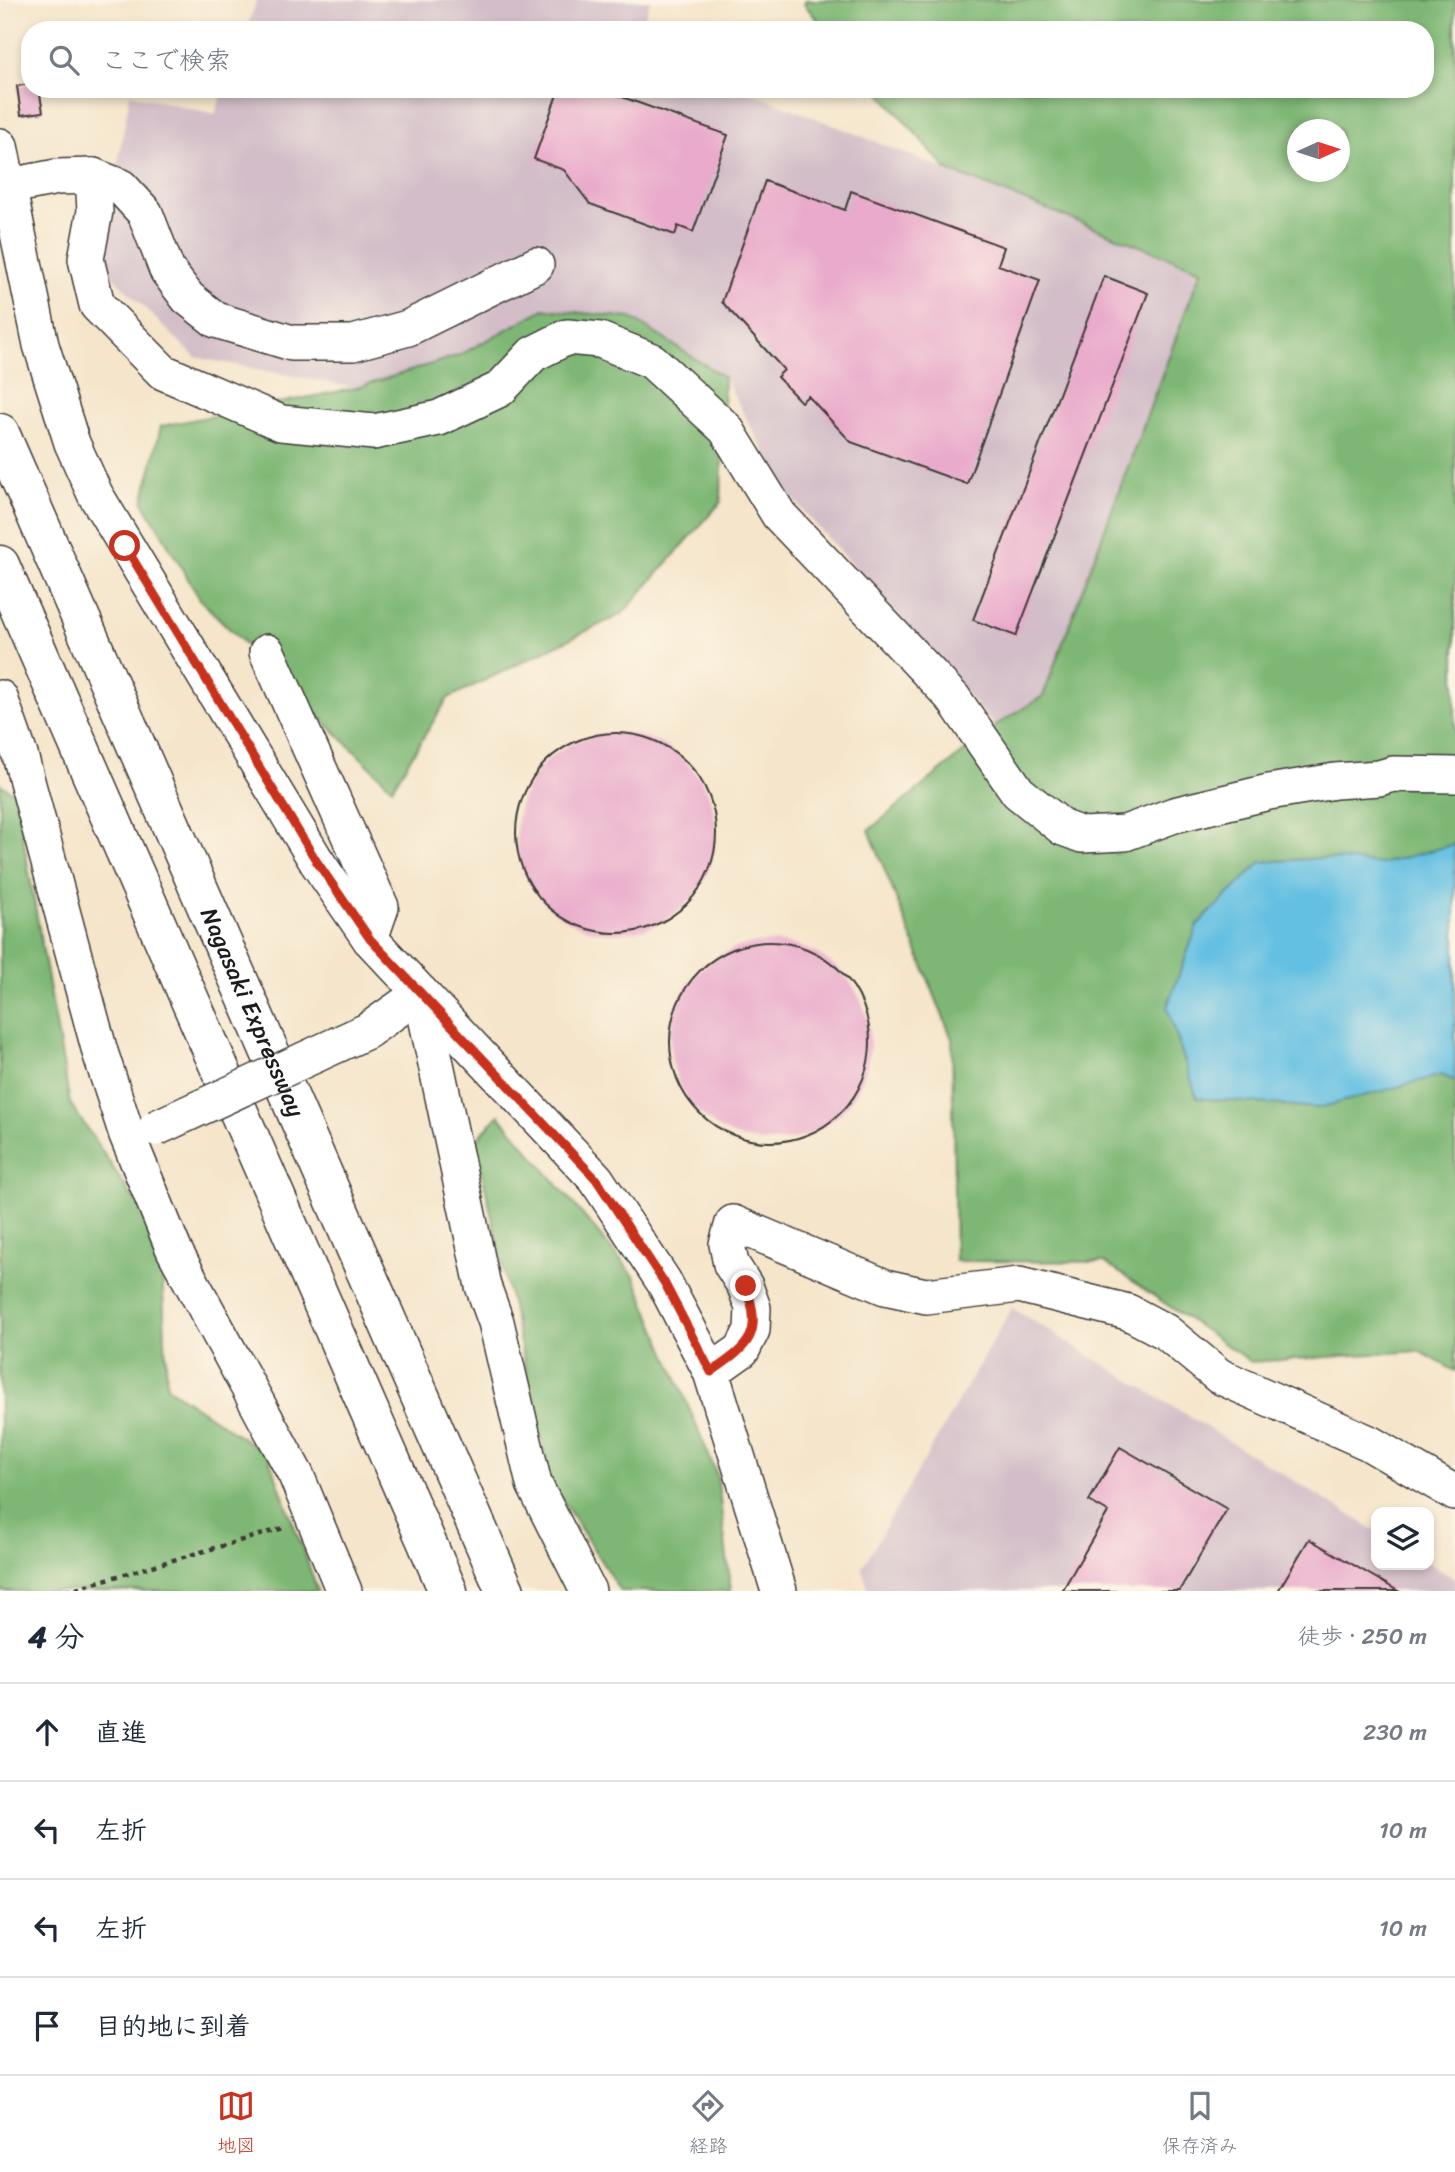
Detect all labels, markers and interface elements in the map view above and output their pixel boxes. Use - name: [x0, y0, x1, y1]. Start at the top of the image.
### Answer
- search box: [21, 21, 1434, 98]
- text: ここで検索: [101, 37, 231, 83]
- icon: search: [45, 41, 83, 79]
- north arrow: [1287, 119, 1350, 182]
- route start: [109, 530, 140, 561]
- street label: Nagasaki Expressway: [188, 901, 317, 1124]
- route end: [730, 1270, 761, 1301]
- map controls: [1371, 1507, 1434, 1570]
- button: layers: [1371, 1507, 1434, 1570]
- text: 4 分: [28, 1610, 85, 1664]
- text: 徒歩 · 250 m: [1297, 1616, 1427, 1657]
- text: 直進: [95, 1709, 147, 1755]
- text: 230 m: [1363, 1712, 1427, 1753]
- icon: ahead: [28, 1713, 66, 1751]
- text: 左折: [95, 1807, 147, 1853]
- text: 10 m: [1379, 1810, 1427, 1851]
- icon: left: [28, 1811, 66, 1849]
- text: 左折: [95, 1905, 147, 1951]
- text: 10 m: [1379, 1908, 1427, 1949]
- icon: left: [28, 1909, 66, 1947]
- text: 目的地に到着: [95, 2003, 251, 2049]
- icon: arrive: [28, 2007, 66, 2045]
- tab: 地図: [217, 2087, 255, 2162]
- tab: 経路: [689, 2087, 728, 2162]
- tab: 保存済み: [1162, 2087, 1238, 2162]

